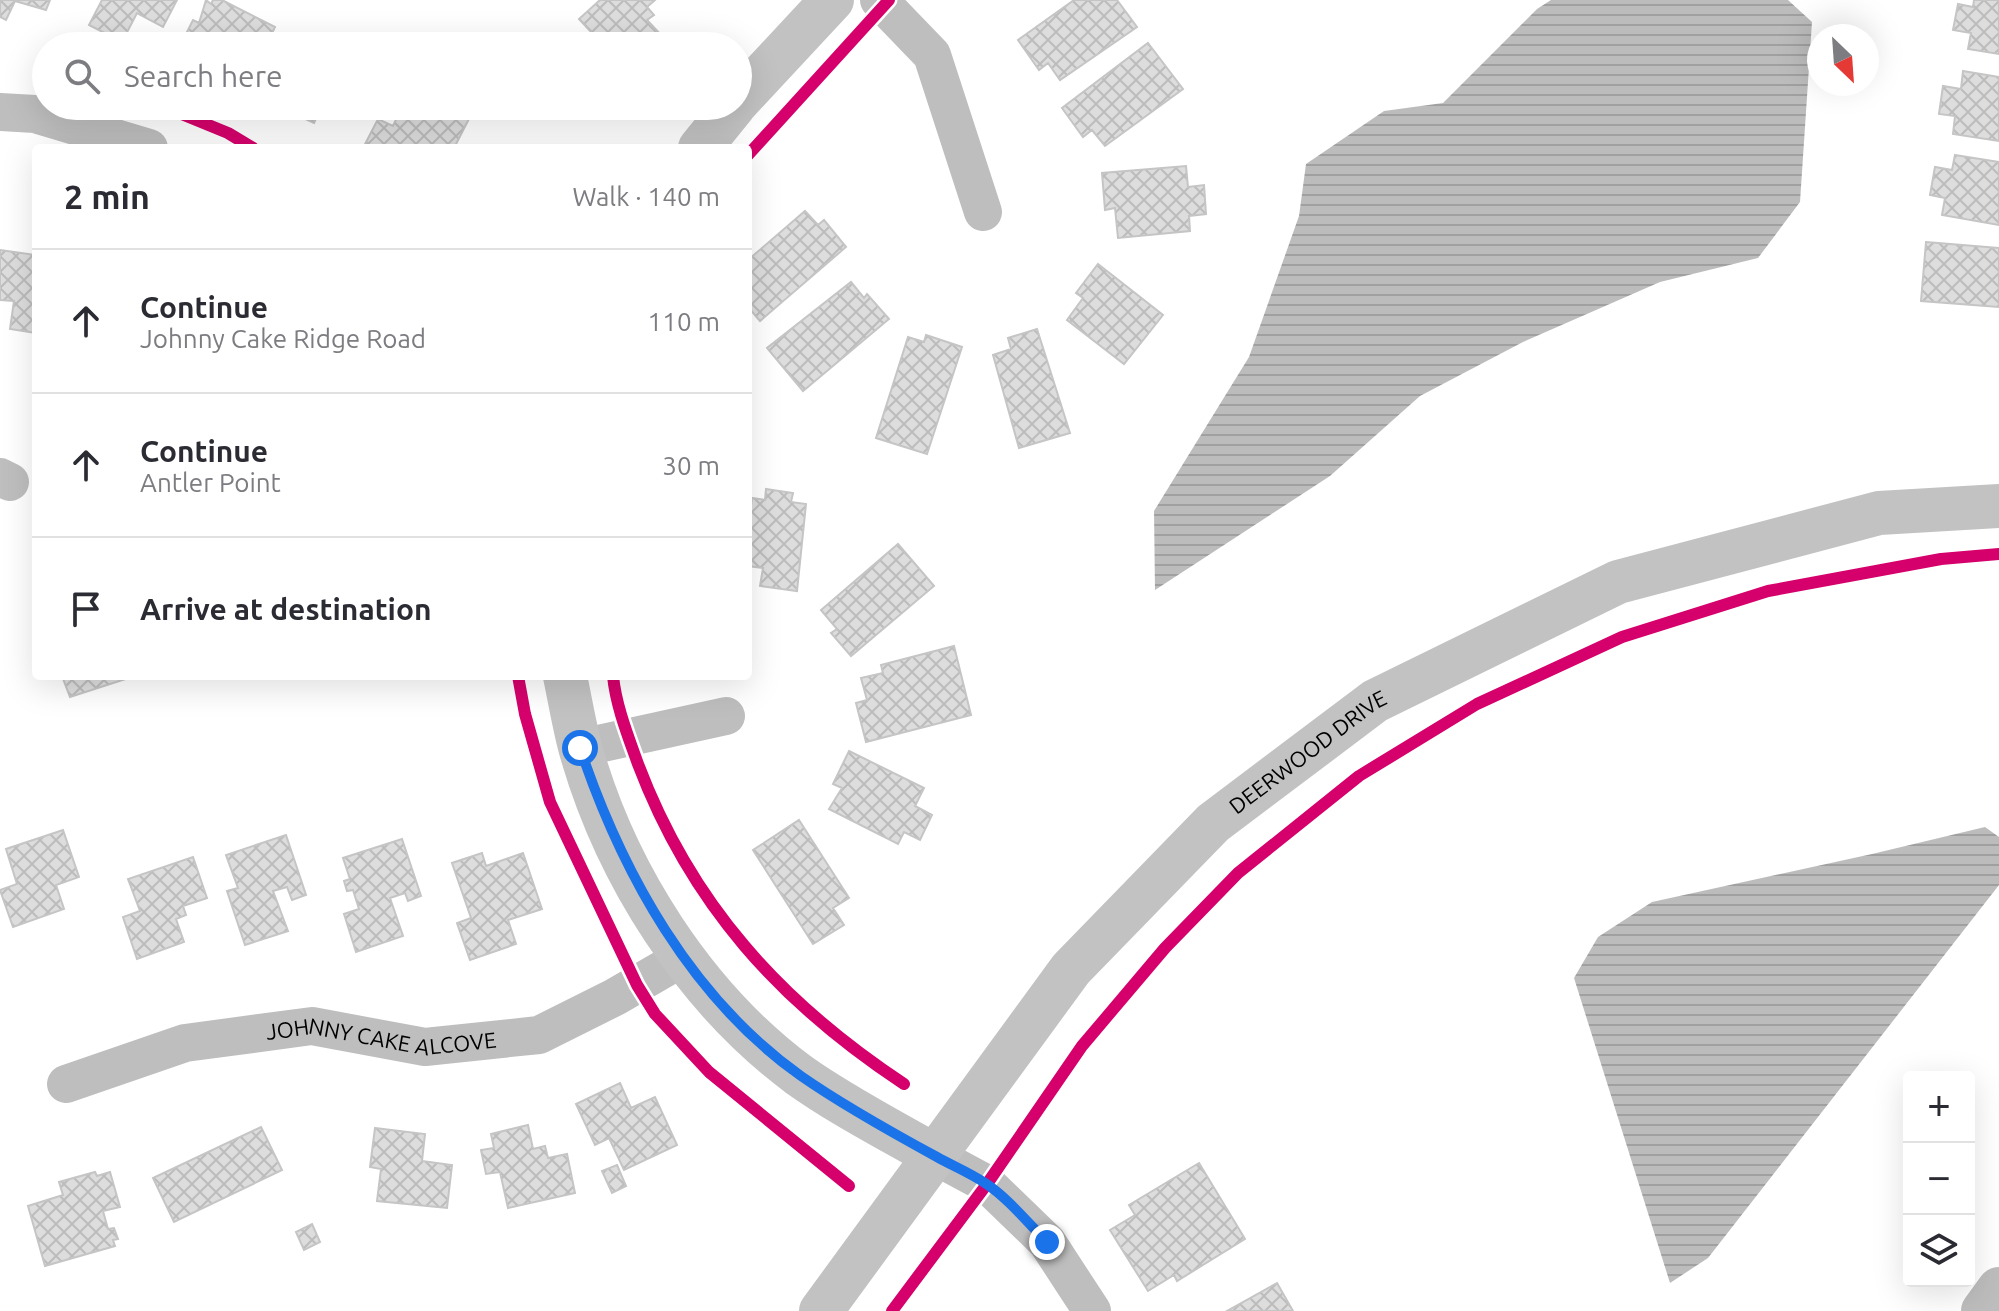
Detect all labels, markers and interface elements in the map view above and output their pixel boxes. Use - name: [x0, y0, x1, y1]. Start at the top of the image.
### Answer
- north arrow: [1807, 24, 1879, 96]
- search box: [32, 32, 752, 120]
- icon: search: [60, 54, 104, 98]
- text: Search here: [124, 59, 283, 93]
- text: 2 min: [64, 177, 150, 215]
- text: Walk · 140 m: [572, 182, 720, 211]
- text: Continue: [140, 290, 268, 324]
- icon: ahead: [64, 299, 108, 343]
- text: 110 m: [648, 307, 720, 336]
- text: Johnny Cake Ridge Road: [140, 324, 426, 353]
- text: Continue: [140, 434, 268, 468]
- icon: ahead: [64, 443, 108, 487]
- text: 30 m: [662, 451, 720, 480]
- text: Antler Point: [140, 468, 281, 497]
- icon: arrive: [64, 587, 108, 631]
- text: Arrive at destination: [140, 592, 432, 626]
- street label: DEERWOOD DRIVE: [1224, 684, 1390, 818]
- route start: [562, 730, 598, 766]
- street label: JOHNNY CAKE ALCOVE: [264, 1013, 497, 1060]
- map controls: [1903, 1071, 1975, 1287]
- button: +: [1903, 1071, 1975, 1143]
- button: −: [1903, 1143, 1975, 1215]
- button: layers: [1903, 1215, 1975, 1287]
- route end: [1029, 1224, 1065, 1260]

